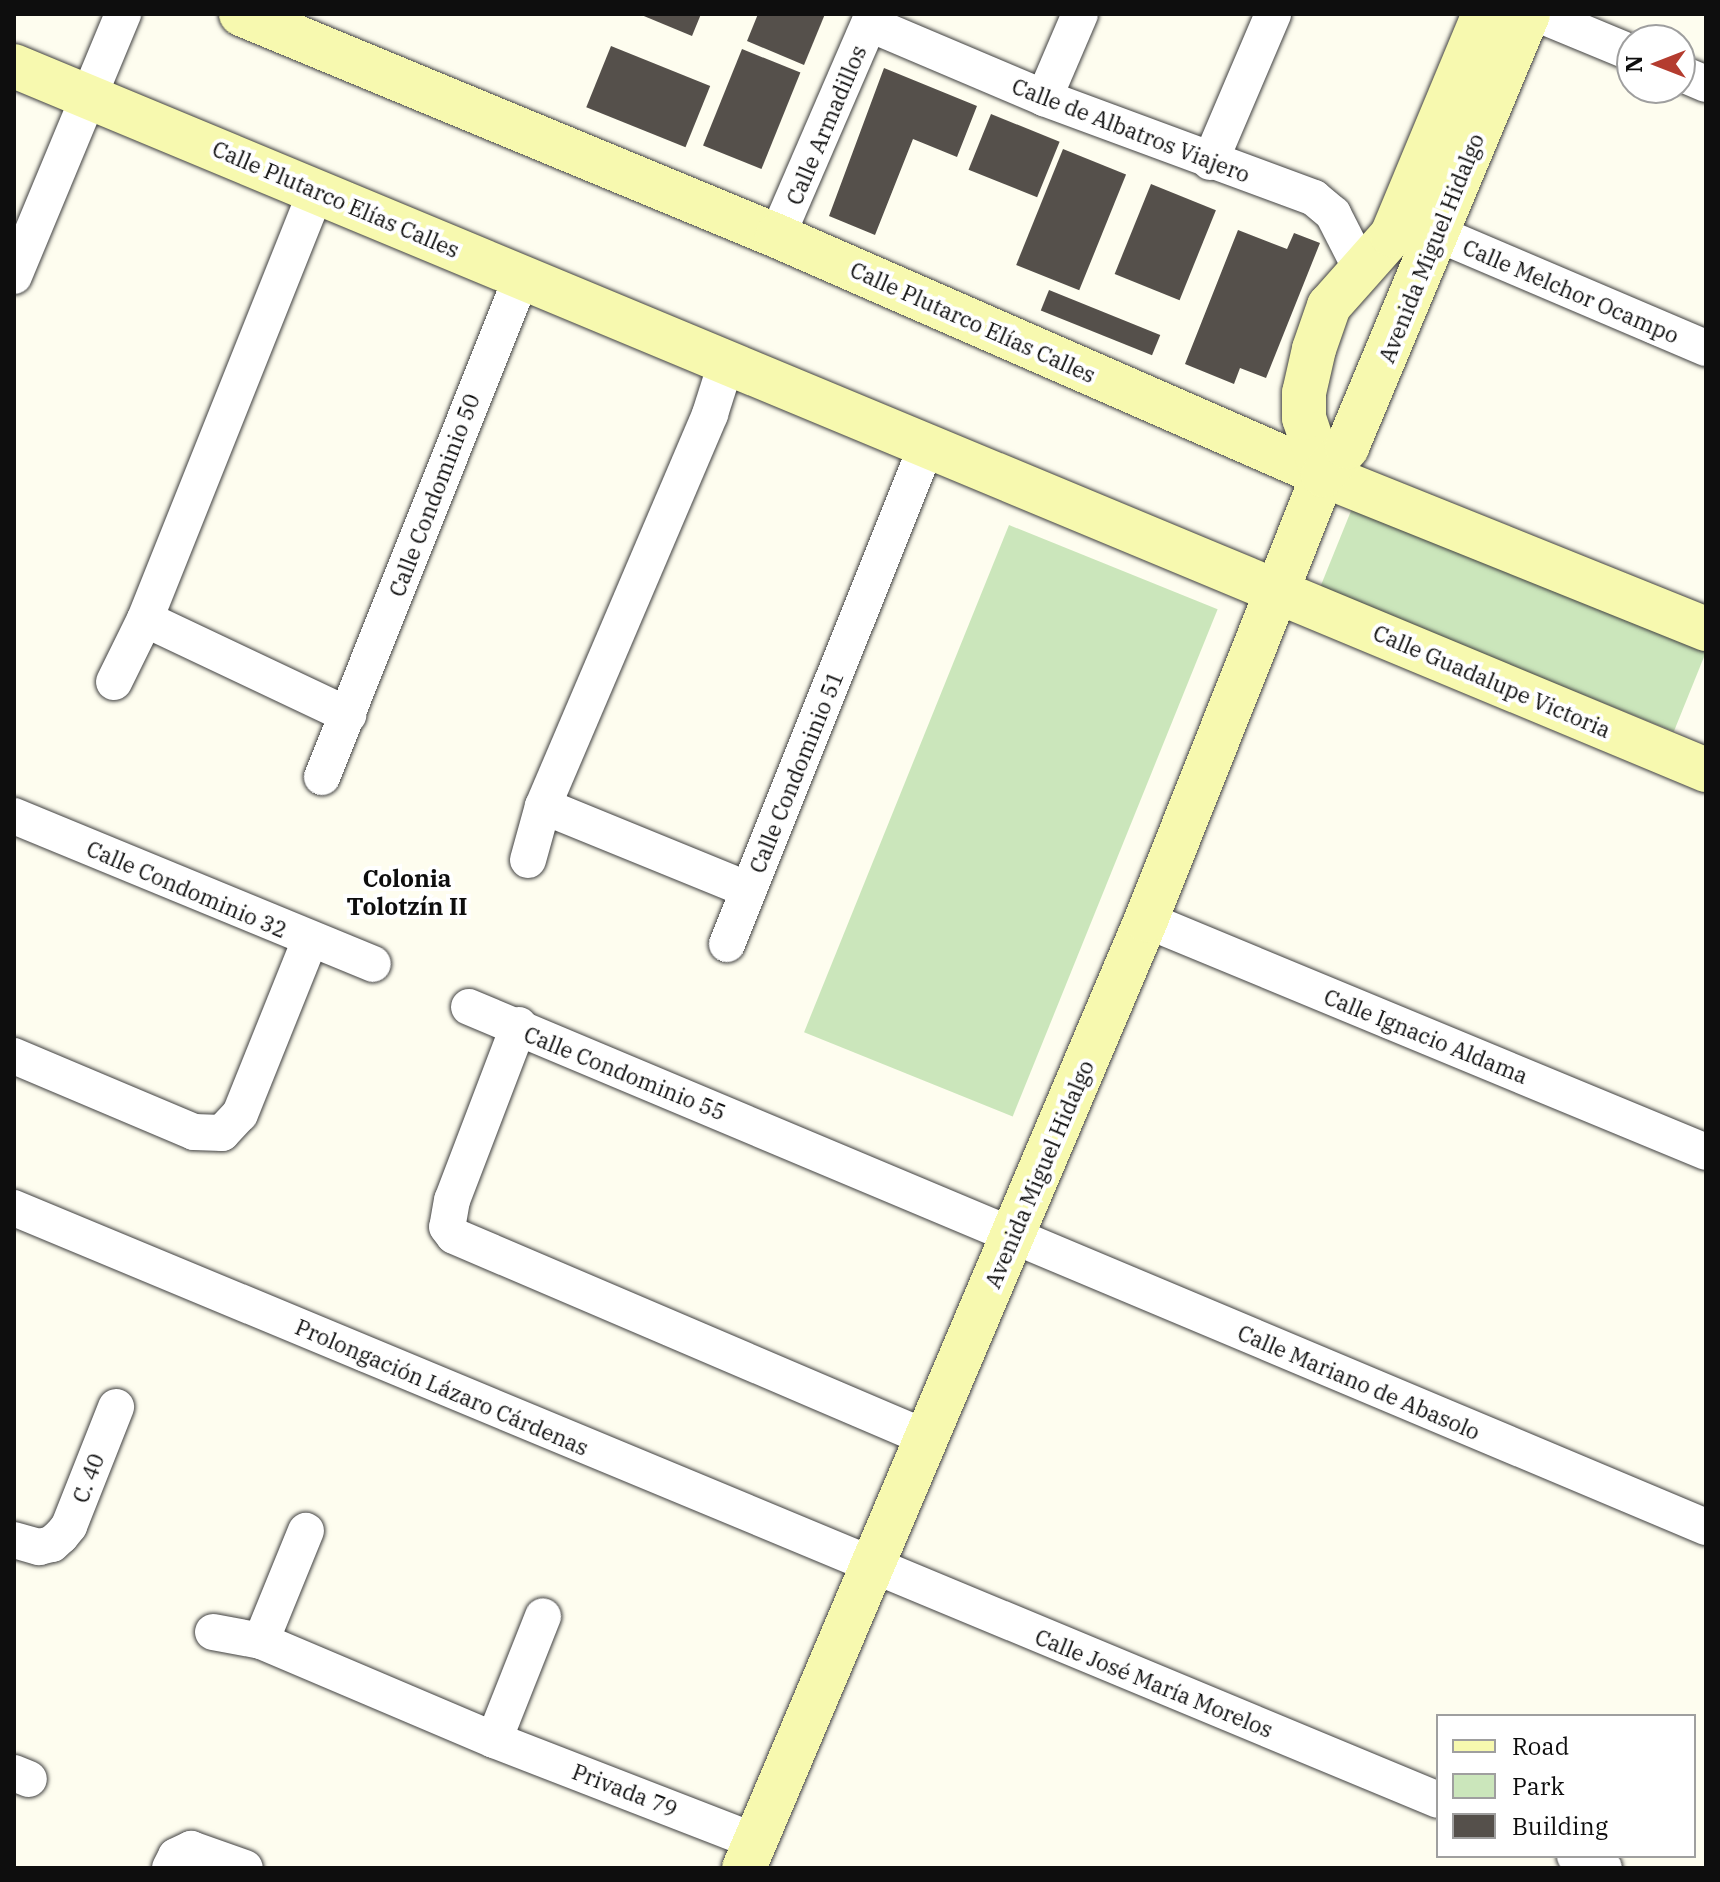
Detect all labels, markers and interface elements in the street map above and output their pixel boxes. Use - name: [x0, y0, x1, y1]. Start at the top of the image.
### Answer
- north arrow: [1616, 24, 1696, 104]
- street label: Calle Armadillos: [781, 41, 871, 209]
- text: N: [1619, 55, 1648, 73]
- street label: Calle de Albatros Viajero: [1008, 72, 1254, 188]
- street label: Avenida Miguel Hidalgo: [1373, 129, 1489, 367]
- street label: Calle Plutarco Elías Calles: [209, 135, 463, 263]
- street label: Calle Melchor Ocampo: [1459, 233, 1683, 349]
- street label: Calle Plutarco Elías Calles: [846, 256, 1100, 388]
- street label: Calle Condominio 50: [383, 390, 485, 600]
- street label: Calle Guadalupe Victoria: [1369, 619, 1615, 743]
- street label: Calle Condominio 51: [743, 667, 849, 877]
- street label: Calle Condominio 32: [83, 835, 291, 943]
- district label: Colonia Tolotzín II: [347, 865, 467, 921]
- street label: Calle Ignacio Aldama: [1320, 983, 1532, 1089]
- street label: Calle Condominio 55: [520, 1020, 730, 1126]
- street label: Avenida Miguel Hidalgo: [979, 1056, 1099, 1292]
- street label: Prolongación Lázaro Cárdenas: [291, 1313, 593, 1461]
- street label: Calle Mariano de Abasolo: [1234, 1319, 1484, 1445]
- street label: C. 40: [67, 1450, 109, 1506]
- street label: Calle José María Morelos: [1031, 1623, 1277, 1743]
- legend: [1436, 1714, 1696, 1858]
- text: Road: [1512, 1730, 1569, 1762]
- street label: Privada 79: [569, 1758, 681, 1822]
- text: Park: [1512, 1770, 1564, 1802]
- text: Building: [1512, 1810, 1608, 1842]

